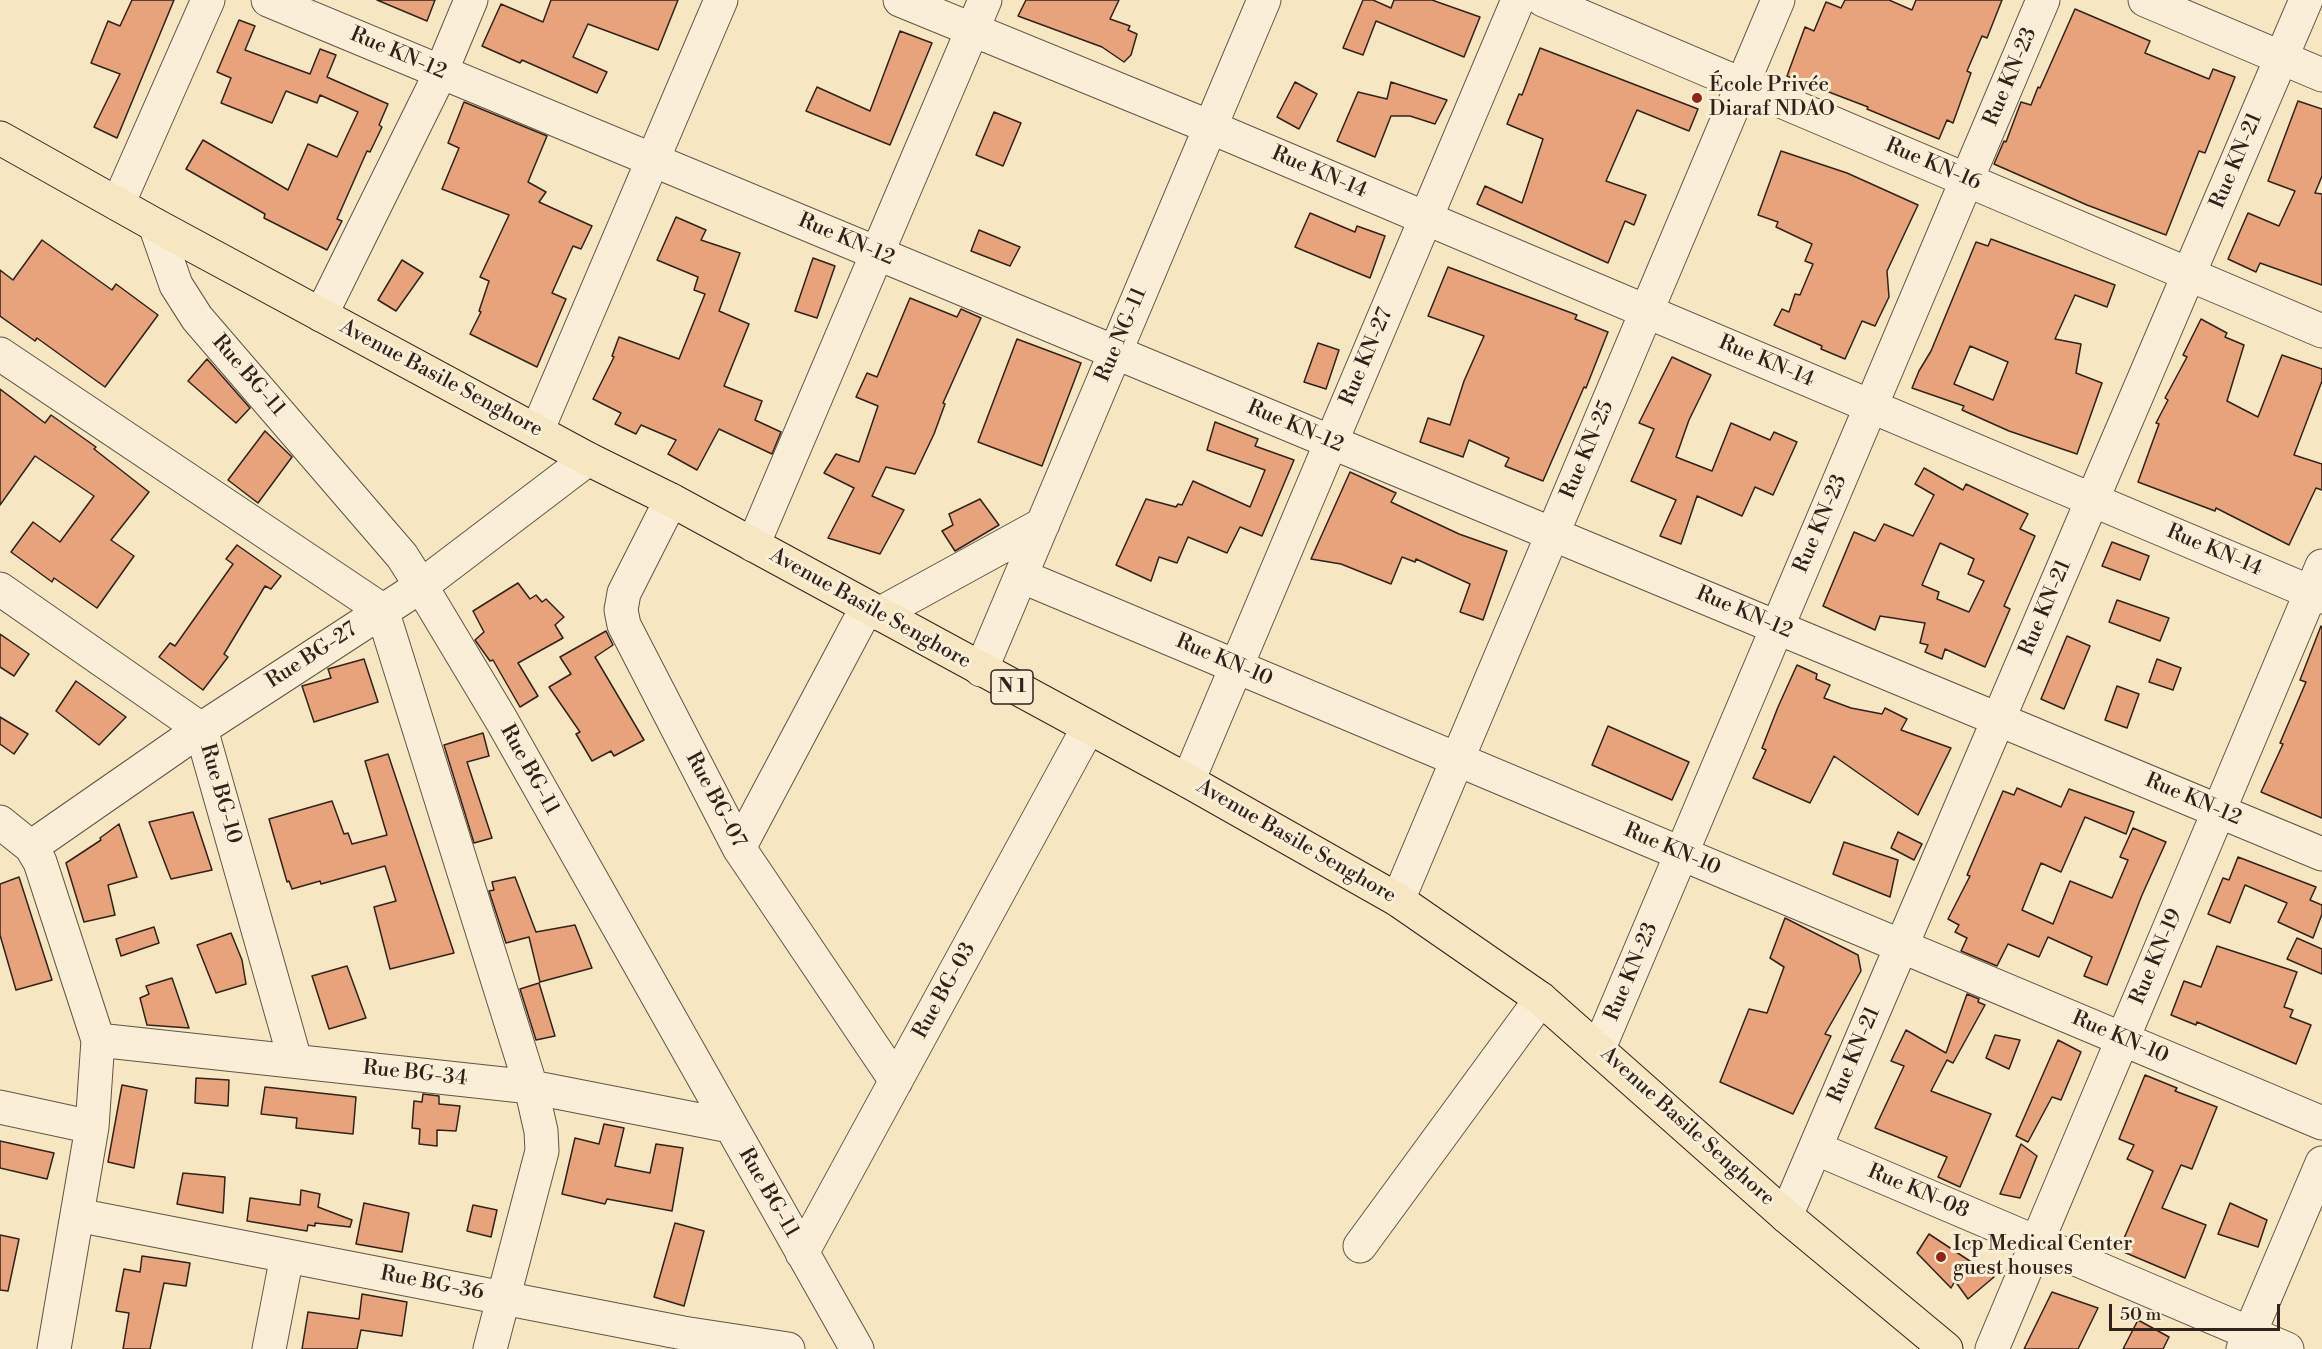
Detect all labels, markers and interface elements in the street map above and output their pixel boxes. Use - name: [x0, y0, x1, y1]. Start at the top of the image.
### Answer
- street label: Rue KN-12: [346, 22, 450, 86]
- street label: Rue KN-23: [1979, 24, 2043, 130]
- place label: École Privée Diaraf NDAO: [1709, 73, 1835, 123]
- marker: École Privée Diaraf NDAO: [1690, 91, 1704, 105]
- street label: Rue KN-21: [2205, 109, 2269, 213]
- street label: Rue KN-16: [1881, 134, 1985, 196]
- street label: Rue KN-14: [1267, 142, 1371, 204]
- street label: Rue KN-12: [794, 208, 898, 272]
- street label: Rue NG-11: [1091, 284, 1153, 386]
- street label: Rue KN-27: [1335, 305, 1399, 409]
- street label: Avenue Basile Senghore: [335, 315, 547, 443]
- street label: Rue BG-11: [206, 330, 290, 422]
- street label: Rue KN-14: [1714, 331, 1818, 393]
- street label: Rue KN-12: [1243, 395, 1347, 459]
- street label: Rue KN-25: [1556, 397, 1620, 503]
- street label: Rue KN-23: [1789, 471, 1853, 577]
- street label: Rue KN-14: [2162, 520, 2266, 582]
- street label: Avenue Basile Senghore: [765, 543, 975, 675]
- street label: Rue KN-21: [2014, 556, 2078, 660]
- street label: Rue KN-12: [1692, 581, 1796, 645]
- street label: Rue BG-27: [262, 617, 362, 695]
- street label: Rue KN-10: [1172, 629, 1276, 693]
- road number: N 1: [991, 670, 1033, 704]
- street label: Rue BG-11: [494, 720, 564, 820]
- street label: Rue BG-10: [194, 741, 246, 847]
- street label: Rue BG-07: [679, 748, 751, 852]
- street label: Rue KN-12: [2141, 768, 2245, 832]
- street label: Avenue Basile Senghore: [1192, 775, 1400, 909]
- street label: Rue KN-10: [1620, 818, 1724, 882]
- street label: Rue KN-19: [2126, 905, 2188, 1009]
- street label: Rue KN-23: [1600, 919, 1664, 1025]
- street label: Rue BG-03: [908, 939, 982, 1043]
- street label: Rue KN-21: [1823, 1003, 1887, 1107]
- street label: Rue KN-10: [2068, 1006, 2172, 1070]
- street label: Avenue Basile Senghore: [1595, 1042, 1779, 1212]
- street label: Rue BG-34: [362, 1056, 468, 1092]
- street label: Rue BG-11: [732, 1144, 804, 1242]
- street label: Rue KN-08: [1864, 1159, 1972, 1225]
- place label: Icp Medical Center guest houses: [1953, 1232, 2132, 1282]
- marker: Icp Medical Center guest houses: [1934, 1250, 1948, 1264]
- street label: Rue BG-36: [378, 1262, 486, 1306]
- scale bar: [2112, 1292, 2283, 1330]
- text: 50 m: [2120, 1303, 2161, 1326]

